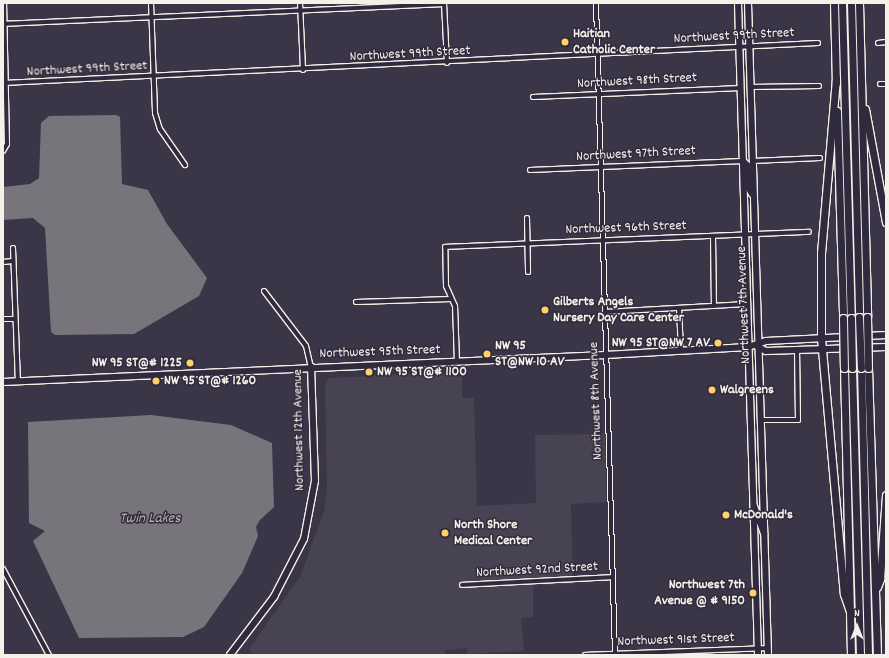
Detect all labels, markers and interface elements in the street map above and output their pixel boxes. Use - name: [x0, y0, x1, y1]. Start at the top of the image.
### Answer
- street label: Northwest 99th Street: [673, 24, 795, 48]
- place label: Haitian Catholic Center: [573, 26, 655, 58]
- marker: Haitian Catholic Center: [560, 37, 570, 47]
- street label: Northwest 99th Street: [349, 42, 471, 66]
- street label: Northwest 99th Street: [26, 57, 148, 81]
- street label: Northwest 98th Street: [577, 69, 697, 93]
- street label: Northwest 97th Street: [576, 142, 696, 166]
- street label: Northwest 96th Street: [565, 217, 687, 239]
- street label: Northwest 7th Avenue: [734, 246, 754, 364]
- place label: Gilberts Angels Nursery Day Care Center: [553, 294, 684, 326]
- marker: Gilberts Angels Nursery Day Care Center: [540, 305, 550, 315]
- place label: NW 95 ST@NW 7 AV: [612, 335, 710, 351]
- place label: NW 95 ST@NW 10 AV: [495, 338, 564, 370]
- marker: NW 95 ST@NW 7 AV: [713, 338, 723, 348]
- street label: Northwest 95th Street: [319, 341, 441, 363]
- street label: Northwest 8th Avenue: [586, 342, 606, 460]
- marker: NW 95 ST@NW 10 AV: [482, 349, 492, 359]
- place label: NW 95 ST@# 1225: [92, 355, 182, 371]
- marker: NW 95 ST@# 1225: [185, 358, 195, 368]
- place label: NW 95 ST@# 1100: [377, 364, 467, 380]
- marker: NW 95 ST@# 1100: [364, 367, 374, 377]
- street label: Northwest 12th Avenue: [290, 369, 308, 491]
- place label: NW 95 ST@# 1260: [164, 373, 256, 389]
- marker: NW 95 ST@# 1260: [151, 376, 161, 386]
- place label: Walgreens: [720, 382, 774, 398]
- marker: Walgreens: [707, 385, 717, 395]
- place label: McDonald's: [734, 507, 793, 523]
- marker: McDonald's: [721, 510, 731, 520]
- water label: Twin Lakes: [119, 511, 181, 529]
- place label: North Shore Medical Center: [454, 517, 532, 550]
- marker: North Shore Medical Center: [439, 527, 451, 539]
- street label: Northwest 92nd Street: [476, 558, 598, 582]
- place label: Northwest 7th Avenue @ # 9150: [654, 577, 745, 610]
- marker: Northwest 7th Avenue @ # 9150: [748, 588, 758, 598]
- north arrow: [837, 606, 877, 646]
- text: N: [854, 606, 860, 622]
- street label: Northwest 91st Street: [617, 630, 735, 650]

